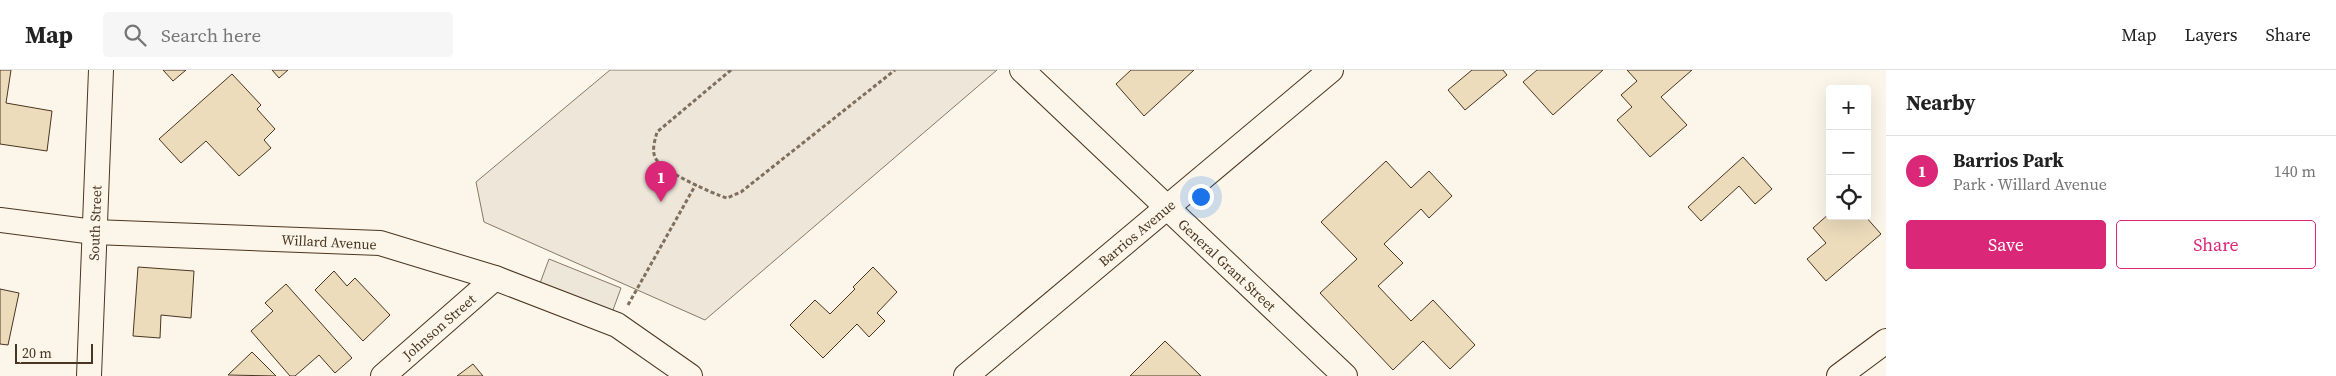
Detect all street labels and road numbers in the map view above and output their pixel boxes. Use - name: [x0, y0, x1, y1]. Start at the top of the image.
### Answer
- street label: South Street: [84, 185, 106, 261]
- street label: Barrios Avenue: [1094, 195, 1180, 271]
- street label: General Grant Street: [1174, 214, 1281, 316]
- street label: Willard Avenue: [281, 230, 377, 254]
- street label: Johnson Street: [397, 289, 480, 365]

